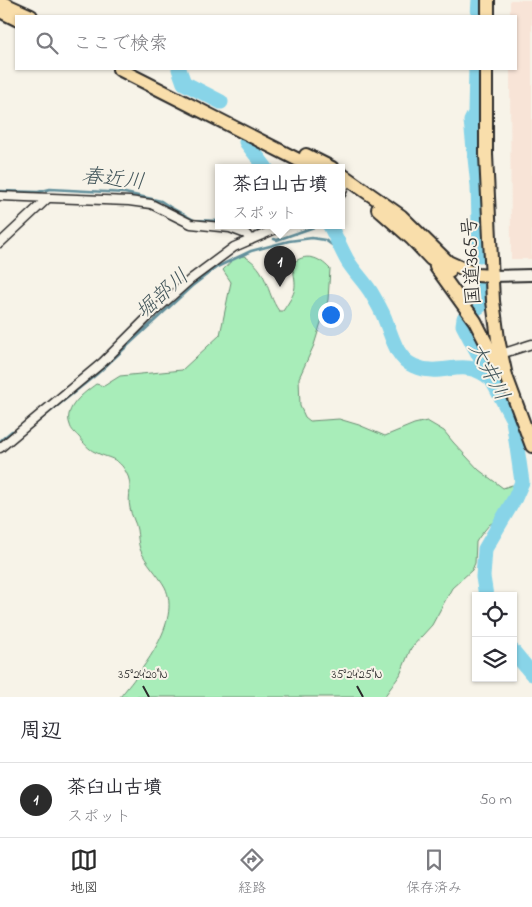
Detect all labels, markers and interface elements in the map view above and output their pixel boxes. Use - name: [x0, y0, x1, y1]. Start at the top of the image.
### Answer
- search box: [15, 15, 517, 70]
- icon: search: [33, 29, 61, 57]
- text: ここで検索: [73, 31, 168, 58]
- water label: 春近川: [80, 162, 146, 198]
- popup: [215, 164, 345, 229]
- text: 茶臼山古墳: [232, 172, 328, 199]
- text: スポット: [232, 202, 297, 226]
- street label: 国道365号: [456, 216, 490, 306]
- pin: 1: [264, 246, 296, 287]
- water label: 堀部川: [130, 263, 196, 327]
- your location: [318, 302, 344, 328]
- water label: 大井川: [460, 337, 516, 407]
- map controls: [472, 592, 517, 682]
- button: locate: [472, 592, 517, 637]
- button: layers: [472, 637, 517, 682]
- text: 35°24'20"N: [118, 666, 168, 684]
- text: 35°24'25"N: [332, 666, 382, 684]
- text: 周辺: [20, 717, 62, 747]
- text: 茶臼山古墳: [67, 775, 162, 802]
- text: 1: [33, 788, 39, 812]
- text: 50 m: [480, 788, 512, 812]
- text: スポット: [67, 805, 131, 829]
- tab: 地図: [70, 846, 98, 899]
- tab: 経路: [238, 846, 266, 899]
- tab: 保存済み: [406, 846, 462, 899]

